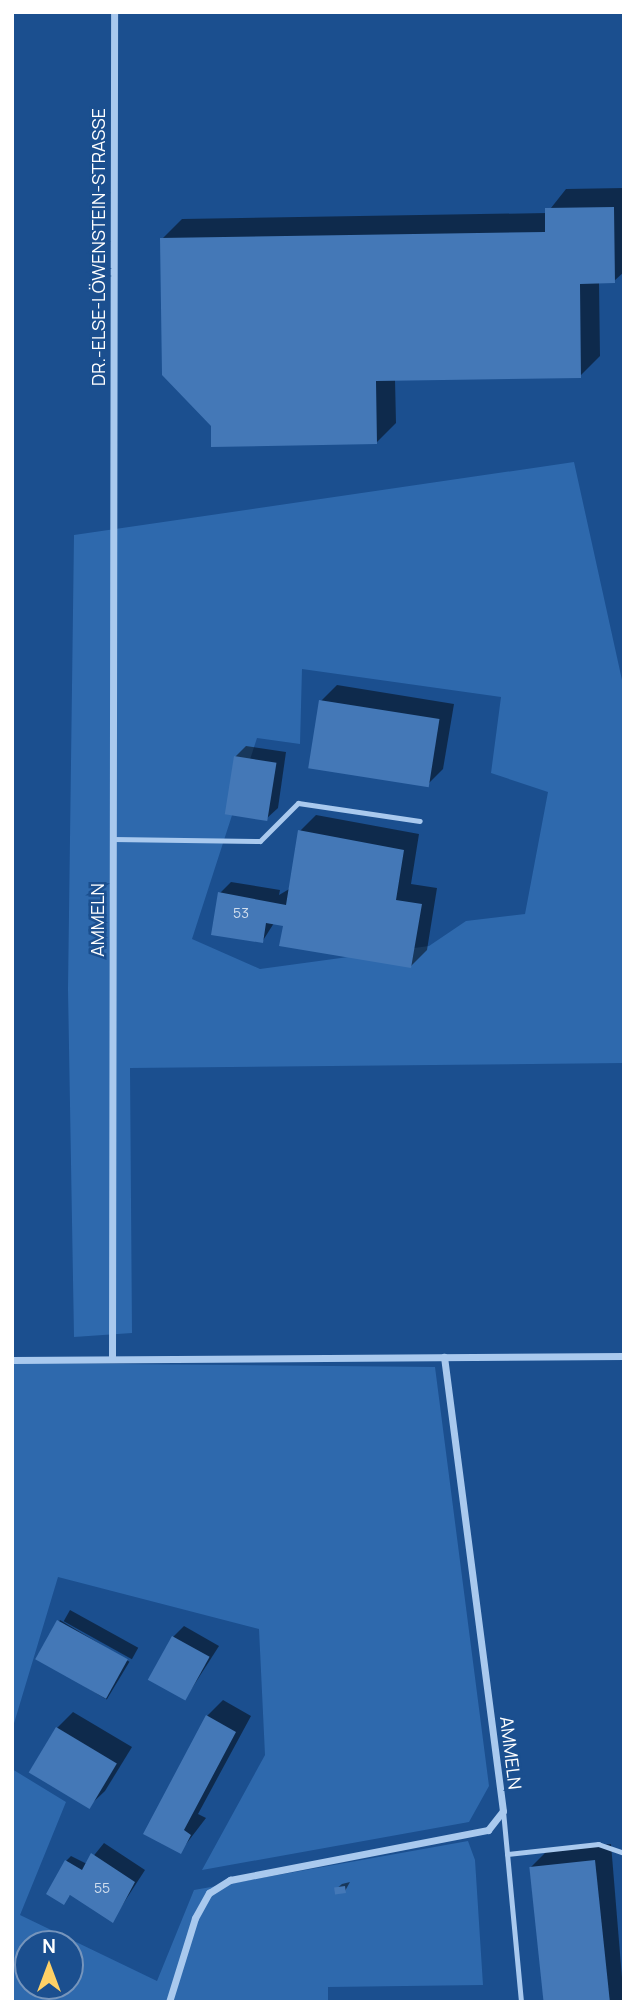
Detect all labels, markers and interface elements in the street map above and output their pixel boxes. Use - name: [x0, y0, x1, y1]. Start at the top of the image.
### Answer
- street label: DR.-ELSE-LÖWENSTEIN-STRASSE: [87, 108, 109, 386]
- street label: AMMELN: [86, 883, 108, 957]
- house number: 53: [233, 905, 249, 921]
- street label: AMMELN: [496, 1715, 526, 1791]
- house number: 55: [94, 1880, 110, 1896]
- north arrow: [14, 1930, 84, 2000]
- text: N: [42, 1933, 56, 1959]

